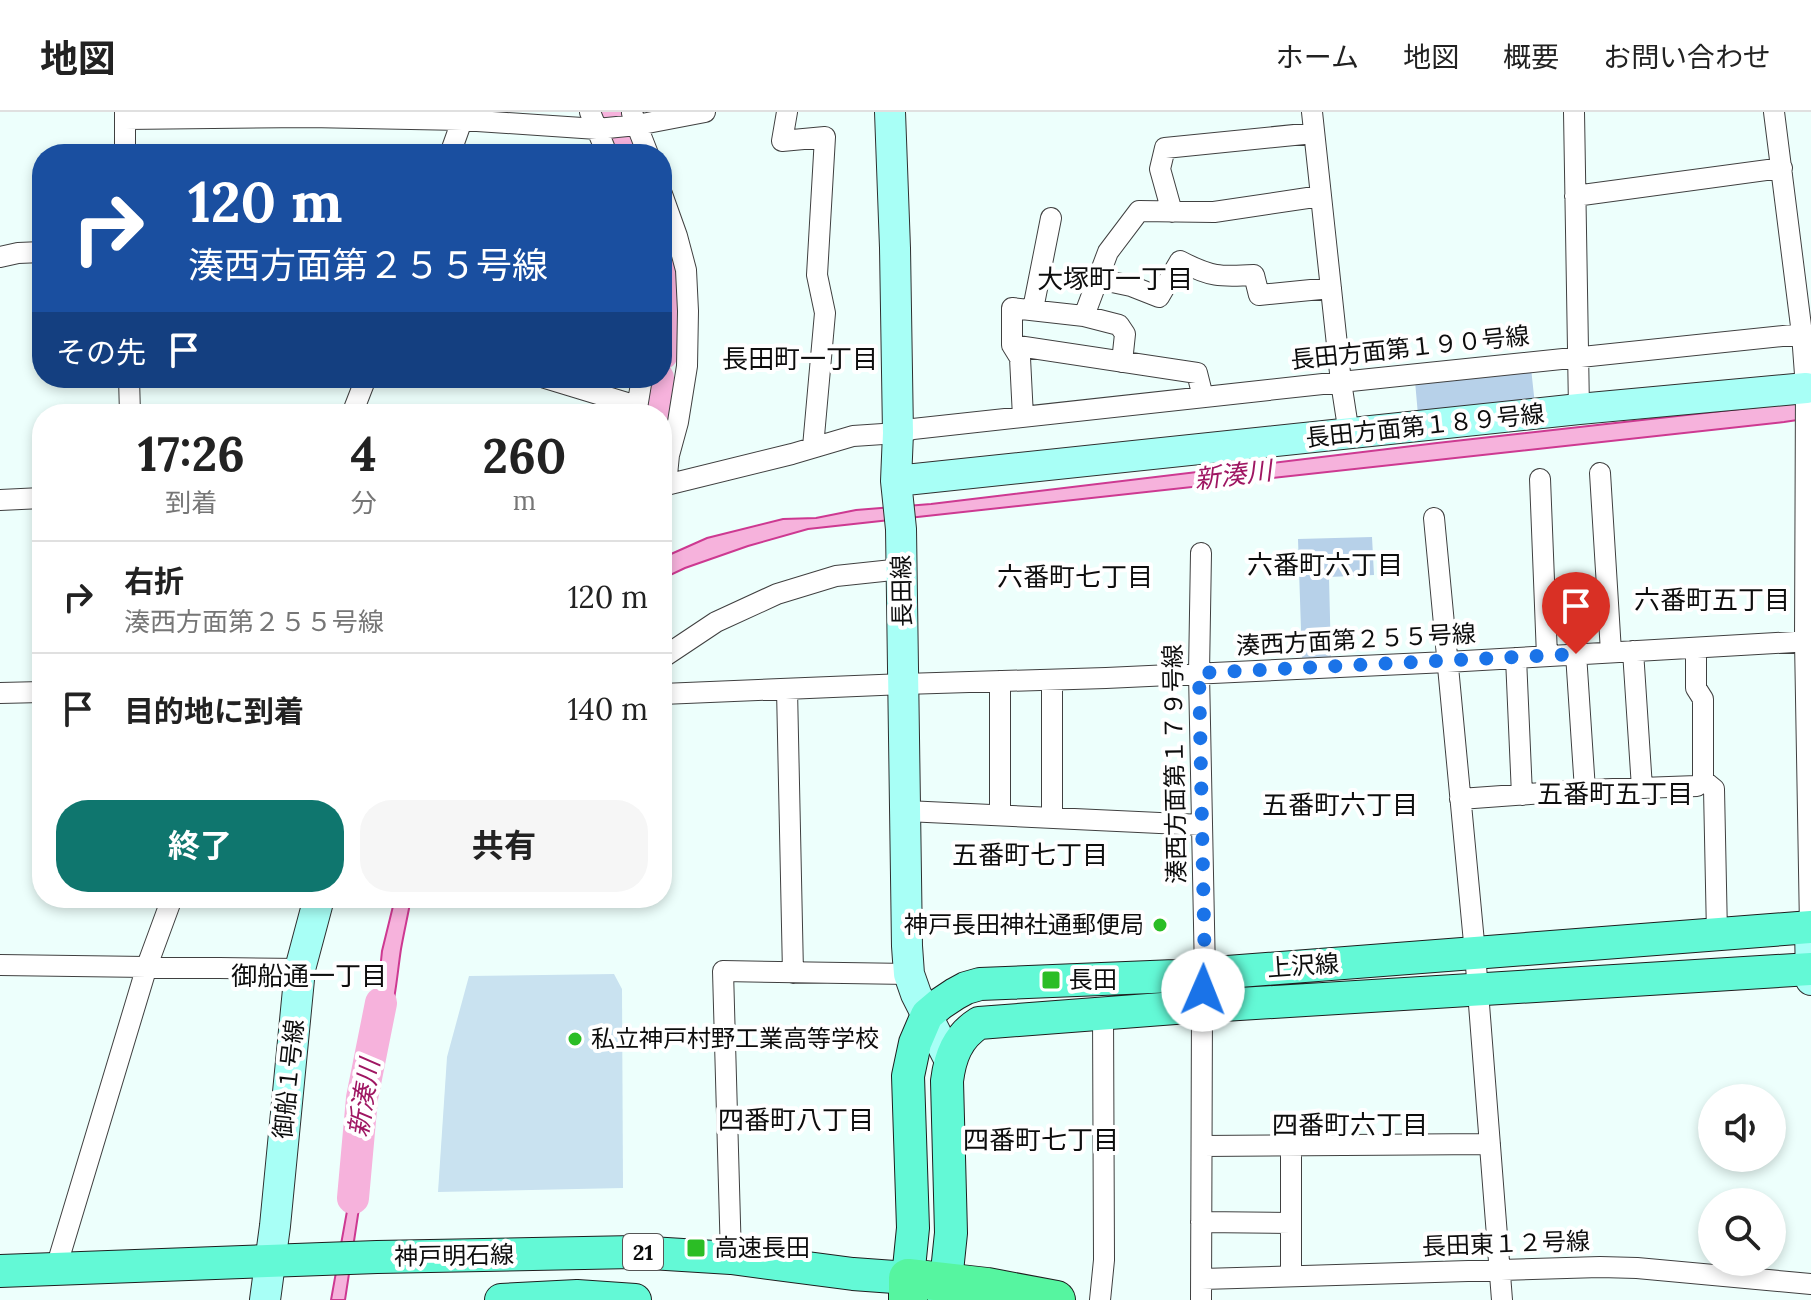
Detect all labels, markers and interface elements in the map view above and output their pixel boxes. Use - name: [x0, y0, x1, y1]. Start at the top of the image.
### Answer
- text: 地図: [40, 34, 116, 82]
- text: ホーム: [1276, 39, 1359, 75]
- text: 地図: [1403, 39, 1459, 75]
- text: 概要: [1503, 39, 1559, 75]
- text: お問い合わせ: [1603, 39, 1771, 75]
- text: 120 m: [188, 166, 342, 237]
- icon: right: [56, 176, 160, 280]
- text: 湊西方面第２５５号線: [188, 242, 548, 288]
- district label: 大塚町一丁目: [1037, 262, 1193, 295]
- street label: 長田方面第１９０号線: [1289, 320, 1531, 375]
- icon: arrive: [162, 328, 206, 372]
- text: その先: [56, 333, 146, 371]
- district label: 長田町一丁目: [722, 342, 878, 375]
- street label: 長田方面第１８９号線: [1304, 398, 1546, 453]
- text: 17:26: [138, 423, 245, 484]
- text: 4: [351, 423, 377, 484]
- text: 260: [483, 425, 566, 486]
- water label: 新湊川: [1192, 453, 1277, 496]
- text: m: [513, 484, 536, 517]
- text: 到着: [165, 486, 217, 519]
- text: 分: [351, 486, 377, 519]
- district label: 六番町六丁目: [1247, 548, 1403, 581]
- street label: 長田線: [885, 555, 918, 627]
- district label: 六番町七丁目: [997, 560, 1153, 593]
- text: 右折: [124, 562, 184, 600]
- pin: [1542, 572, 1610, 654]
- icon: right: [56, 575, 100, 619]
- text: 120 m: [568, 578, 648, 616]
- district label: 六番町五丁目: [1634, 583, 1790, 616]
- icon: arrive: [1554, 584, 1598, 628]
- text: 湊西方面第２５５号線: [124, 605, 384, 638]
- street label: 湊西方面第２５５号線: [1235, 618, 1477, 661]
- street label: 湊西方面第１７９号線: [1157, 644, 1192, 884]
- icon: arrive: [56, 687, 100, 731]
- text: 140 m: [567, 690, 648, 728]
- text: 目的地に到着: [124, 692, 304, 730]
- district label: 五番町五丁目: [1537, 777, 1693, 810]
- district label: 五番町六丁目: [1262, 788, 1418, 821]
- button: 終了: [56, 800, 344, 892]
- button: 共有: [360, 800, 648, 892]
- district label: 五番町七丁目: [952, 838, 1108, 871]
- place label: 神戸長田神社通郵便局: [904, 909, 1144, 940]
- marker: 神戸長田神社通郵便局: [1151, 916, 1169, 934]
- position arrow: [1161, 948, 1245, 1032]
- street label: 上沢線: [1266, 948, 1340, 983]
- district label: 御船通一丁目: [231, 959, 387, 992]
- place label: 長田: [1069, 964, 1117, 995]
- marker: 長田: [1040, 969, 1062, 991]
- street label: 御船１号線: [267, 1018, 310, 1140]
- place label: 私立神戸村野工業高等学校: [591, 1023, 879, 1054]
- marker: 私立神戸村野工業高等学校: [566, 1030, 584, 1048]
- water label: 新湊川: [341, 1054, 386, 1139]
- map controls: [1698, 1084, 1786, 1276]
- button: sound: [1698, 1084, 1786, 1172]
- district label: 四番町八丁目: [718, 1103, 874, 1136]
- district label: 四番町六丁目: [1272, 1108, 1428, 1141]
- district label: 四番町七丁目: [963, 1123, 1119, 1156]
- button: search: [1698, 1188, 1786, 1276]
- street label: 長田東１２号線: [1421, 1225, 1590, 1262]
- place label: 高速長田: [714, 1232, 810, 1263]
- road number: 21: [623, 1234, 663, 1270]
- marker: 高速長田: [685, 1237, 707, 1259]
- street label: 神戸明石線: [394, 1239, 514, 1272]

